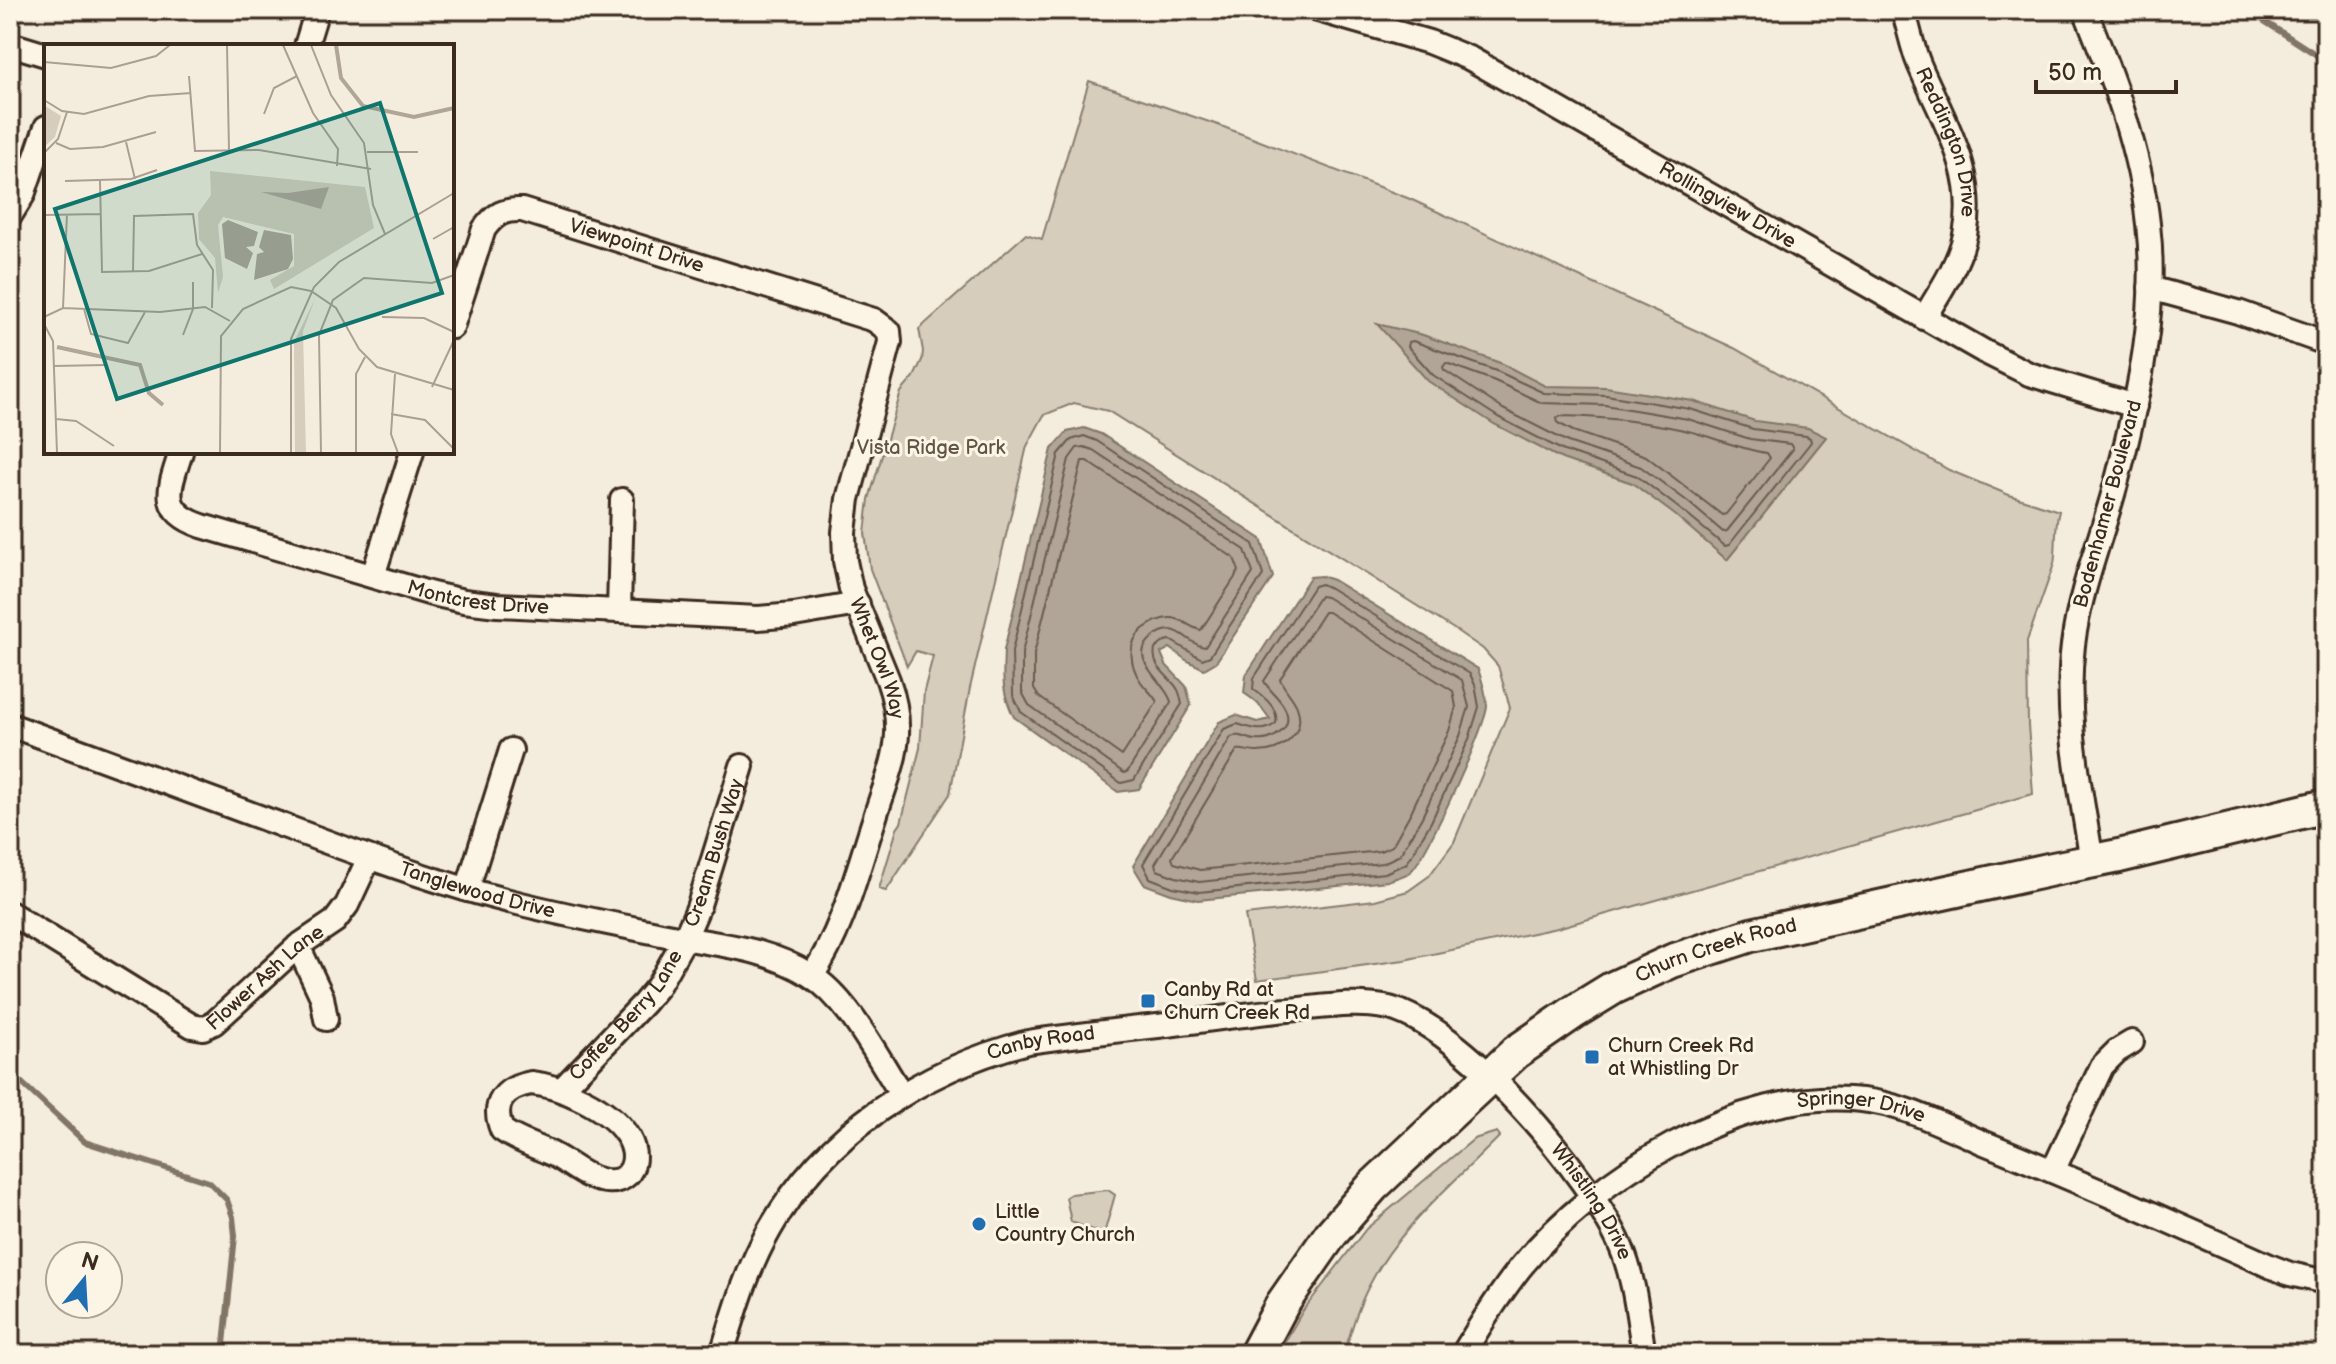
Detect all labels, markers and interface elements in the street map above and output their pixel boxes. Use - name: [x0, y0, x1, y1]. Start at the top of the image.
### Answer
- inset map: [44, 44, 454, 454]
- scale bar: [2036, 44, 2176, 94]
- text: 50 m: [2048, 58, 2102, 87]
- street label: Reddington Drive: [1910, 64, 1980, 217]
- street label: Rollingview Drive: [1655, 157, 1800, 254]
- street label: Viewpoint Drive: [566, 213, 707, 278]
- street label: Bodenhamer Boulevard: [2069, 397, 2147, 611]
- park label: Vista Ridge Park: [857, 436, 1005, 460]
- street label: Montcrest Drive: [404, 575, 550, 620]
- street label: Whet Owl Way: [844, 594, 909, 720]
- street label: Cream Bush Way: [679, 776, 749, 931]
- street label: Tanglewood Drive: [397, 857, 557, 924]
- street label: Churn Creek Road: [1632, 913, 1799, 988]
- street label: Flower Ash Lane: [202, 920, 329, 1036]
- street label: Coffee Berry Lane: [564, 946, 688, 1086]
- place label: Canby Rd at Churn Creek Rd: [1164, 978, 1310, 1025]
- marker: Canby Rd at Churn Creek Rd: [1139, 992, 1157, 1010]
- street label: Canby Road: [984, 1021, 1096, 1066]
- place label: Churn Creek Rd at Whistling Dr: [1608, 1034, 1754, 1081]
- marker: Churn Creek Rd at Whistling Dr: [1583, 1048, 1601, 1066]
- street label: Springer Drive: [1795, 1087, 1929, 1128]
- street label: Whistling Drive: [1545, 1139, 1637, 1263]
- place label: Little Country Church: [995, 1200, 1135, 1247]
- marker: Little Country Church: [970, 1215, 988, 1233]
- north arrow: [44, 1240, 124, 1320]
- text: N: [78, 1247, 102, 1278]

